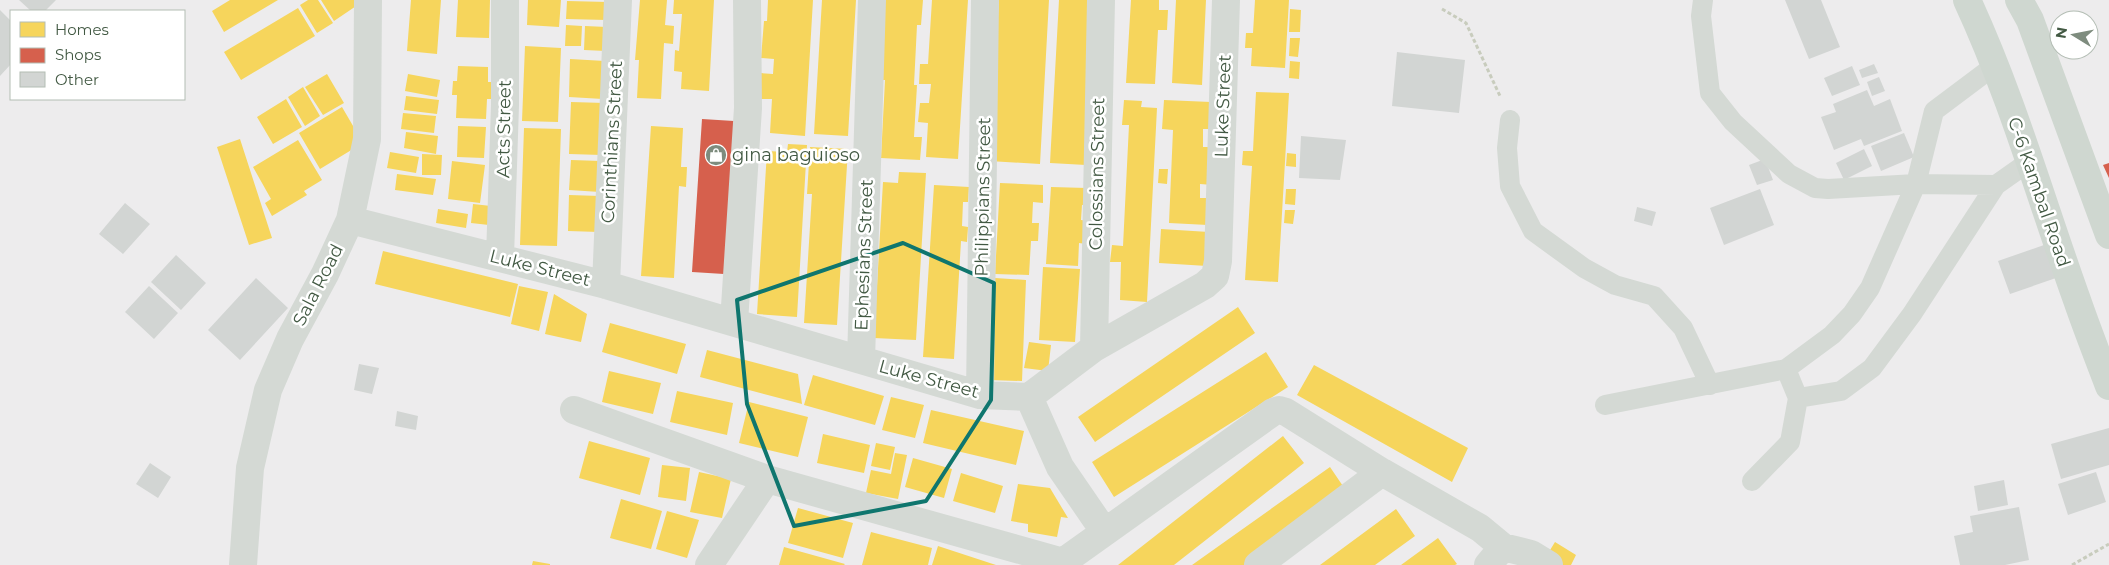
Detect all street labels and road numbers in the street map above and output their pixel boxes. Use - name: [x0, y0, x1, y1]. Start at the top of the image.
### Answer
- street label: Luke Street: [1210, 54, 1236, 158]
- street label: Corinthians Street: [597, 60, 627, 224]
- street label: Acts Street: [492, 80, 516, 178]
- street label: Colossians Street: [1085, 97, 1109, 251]
- street label: C-6 Kambal Road: [2003, 114, 2075, 270]
- street label: Philippians Street: [971, 117, 995, 277]
- street label: Ephesians Street: [850, 179, 878, 331]
- street label: Sala Road: [288, 240, 348, 330]
- street label: Luke Street: [487, 245, 593, 291]
- street label: Luke Street: [876, 355, 982, 403]

